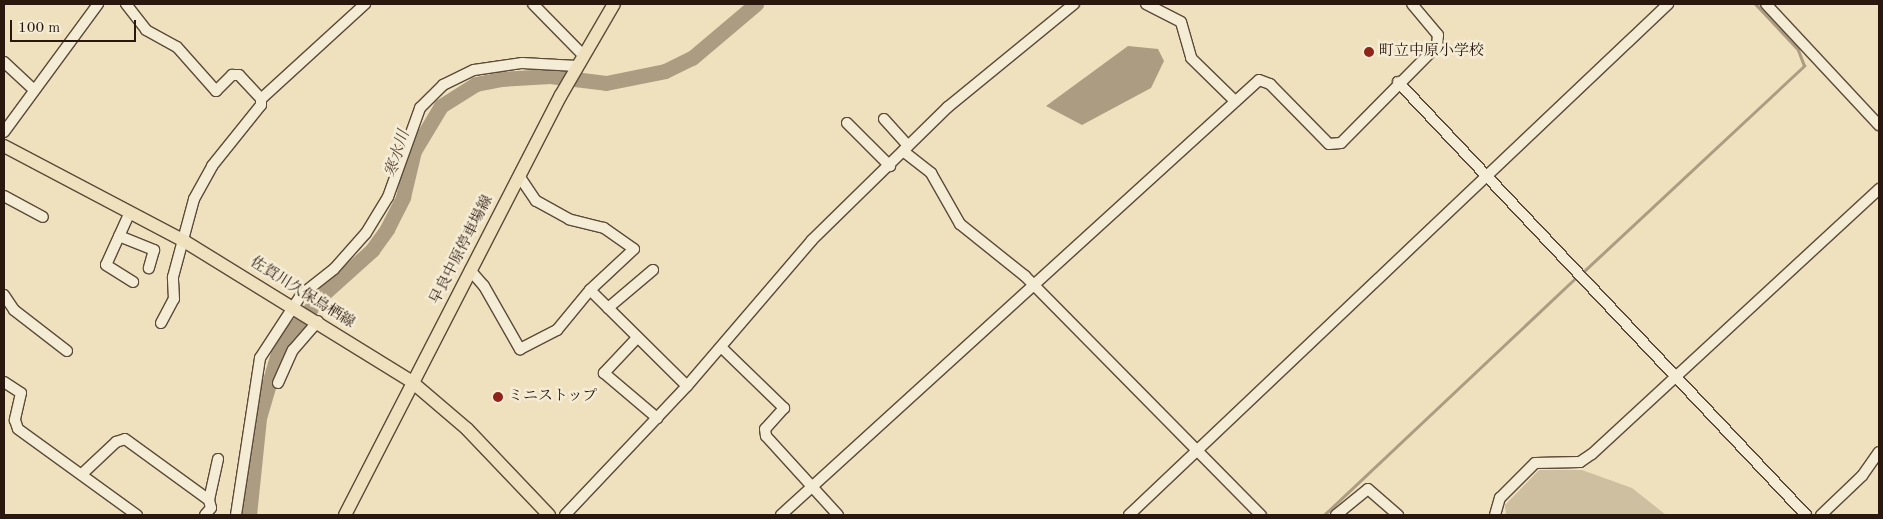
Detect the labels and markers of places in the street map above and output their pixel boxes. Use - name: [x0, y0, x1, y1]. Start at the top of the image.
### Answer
- place label: 町立中原小学校: [1379, 43, 1484, 61]
- marker: 町立中原小学校: [1363, 46, 1375, 58]
- place label: ミニストップ: [508, 388, 598, 406]
- marker: ミニストップ: [492, 391, 504, 403]

